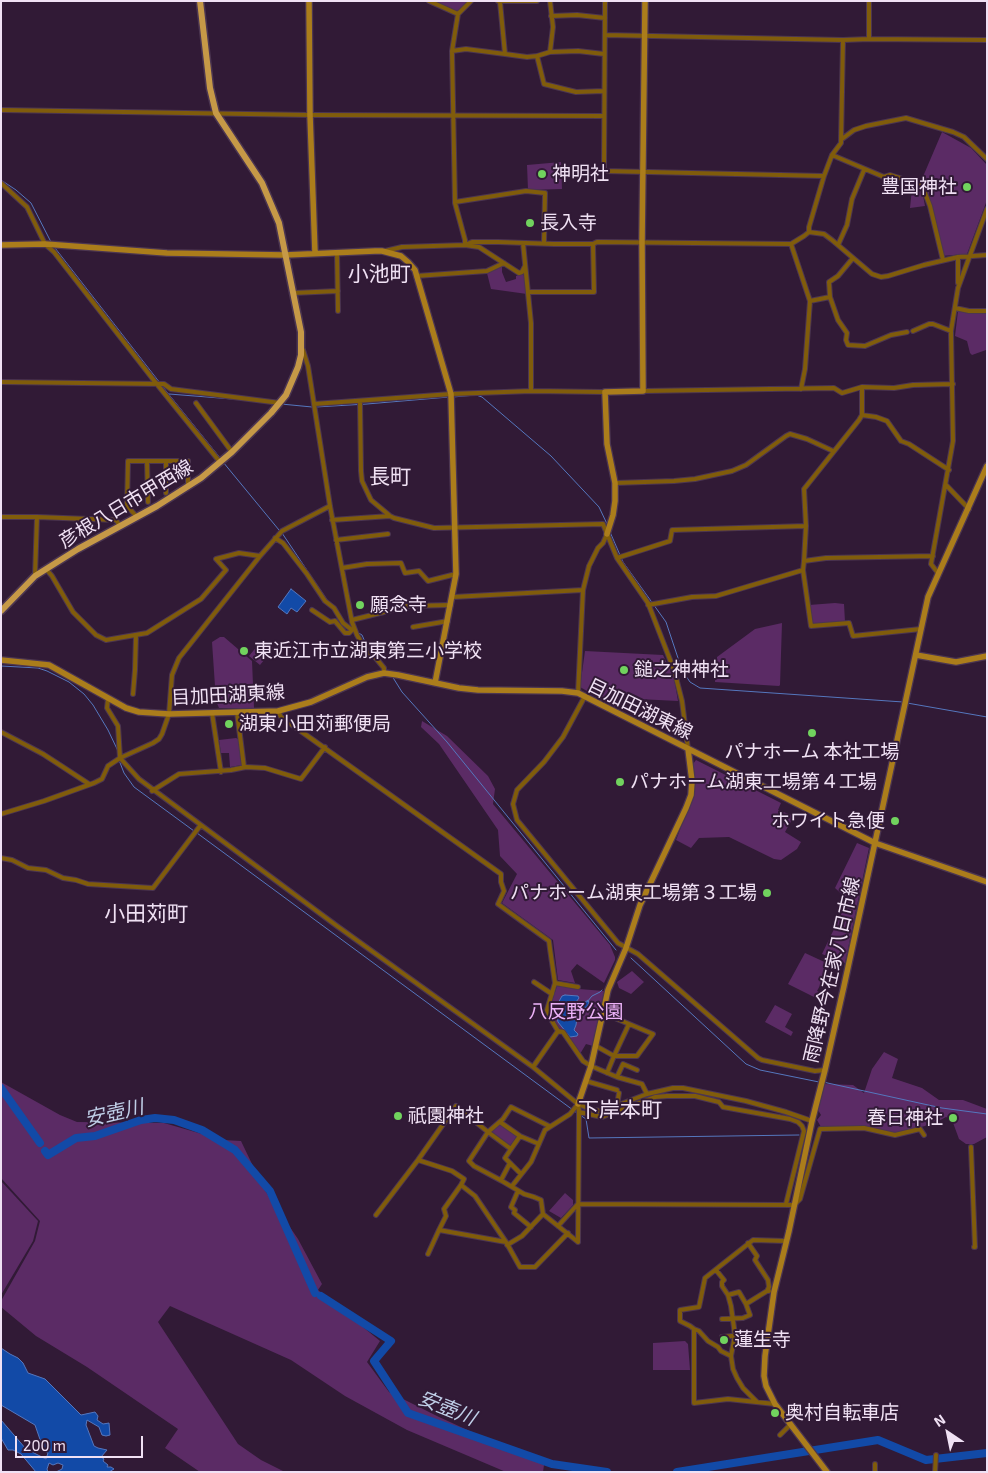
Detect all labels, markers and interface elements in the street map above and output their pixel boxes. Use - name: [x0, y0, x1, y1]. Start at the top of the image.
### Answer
- place label: 神明社: [552, 163, 609, 185]
- marker: 神明社: [536, 168, 548, 180]
- place label: 豊国神社: [881, 176, 957, 198]
- marker: 豊国神社: [961, 181, 973, 193]
- place label: 長入寺: [540, 212, 597, 234]
- marker: 長入寺: [524, 217, 536, 229]
- district label: 小池町: [348, 261, 410, 287]
- street label: 彦根八日市甲西線: [55, 455, 197, 553]
- district label: 長町: [369, 464, 411, 490]
- place label: 願念寺: [370, 594, 427, 616]
- marker: 願念寺: [354, 599, 366, 611]
- place label: 東近江市立湖東第三小学校: [254, 640, 482, 662]
- marker: 東近江市立湖東第三小学校: [238, 645, 250, 657]
- place label: 鎚之神神社: [634, 659, 729, 681]
- marker: 鎚之神神社: [618, 664, 630, 676]
- street label: 目加田湖東線: [584, 674, 696, 744]
- street label: 目加田湖東線: [170, 681, 286, 709]
- place label: 湖東小田苅郵便局: [239, 713, 391, 735]
- marker: 湖東小田苅郵便局: [223, 718, 235, 730]
- marker: パナホーム 本社工場: [806, 727, 818, 739]
- place label: パナホーム 本社工場: [724, 741, 900, 763]
- place label: パナホーム湖東工場第４工場: [630, 771, 877, 793]
- marker: パナホーム湖東工場第４工場: [614, 776, 626, 788]
- place label: ホワイト急便: [771, 810, 885, 832]
- marker: ホワイト急便: [889, 815, 901, 827]
- street label: 雨降野今在家八日市線: [800, 875, 864, 1065]
- place label: パナホーム湖東工場第３工場: [510, 882, 757, 904]
- marker: パナホーム湖東工場第３工場: [761, 887, 773, 899]
- district label: 小田苅町: [104, 901, 188, 927]
- park label: 八反野公園: [529, 1001, 623, 1023]
- water label: 安壺川: [82, 1095, 146, 1131]
- district label: 下岸本町: [578, 1097, 662, 1123]
- place label: 祇園神社: [408, 1105, 484, 1127]
- place label: 春日神社: [867, 1107, 943, 1129]
- marker: 祇園神社: [392, 1110, 404, 1122]
- marker: 春日神社: [947, 1112, 959, 1124]
- place label: 蓮生寺: [734, 1329, 791, 1351]
- marker: 蓮生寺: [718, 1334, 730, 1346]
- water label: 安壺川: [415, 1386, 479, 1430]
- place label: 奥村自転車店: [785, 1402, 899, 1424]
- marker: 奥村自転車店: [769, 1407, 781, 1419]
- north arrow: [923, 1408, 973, 1458]
- text: N: [930, 1410, 948, 1430]
- scale bar: [18, 1426, 145, 1458]
- text: 200 m: [23, 1436, 66, 1454]

